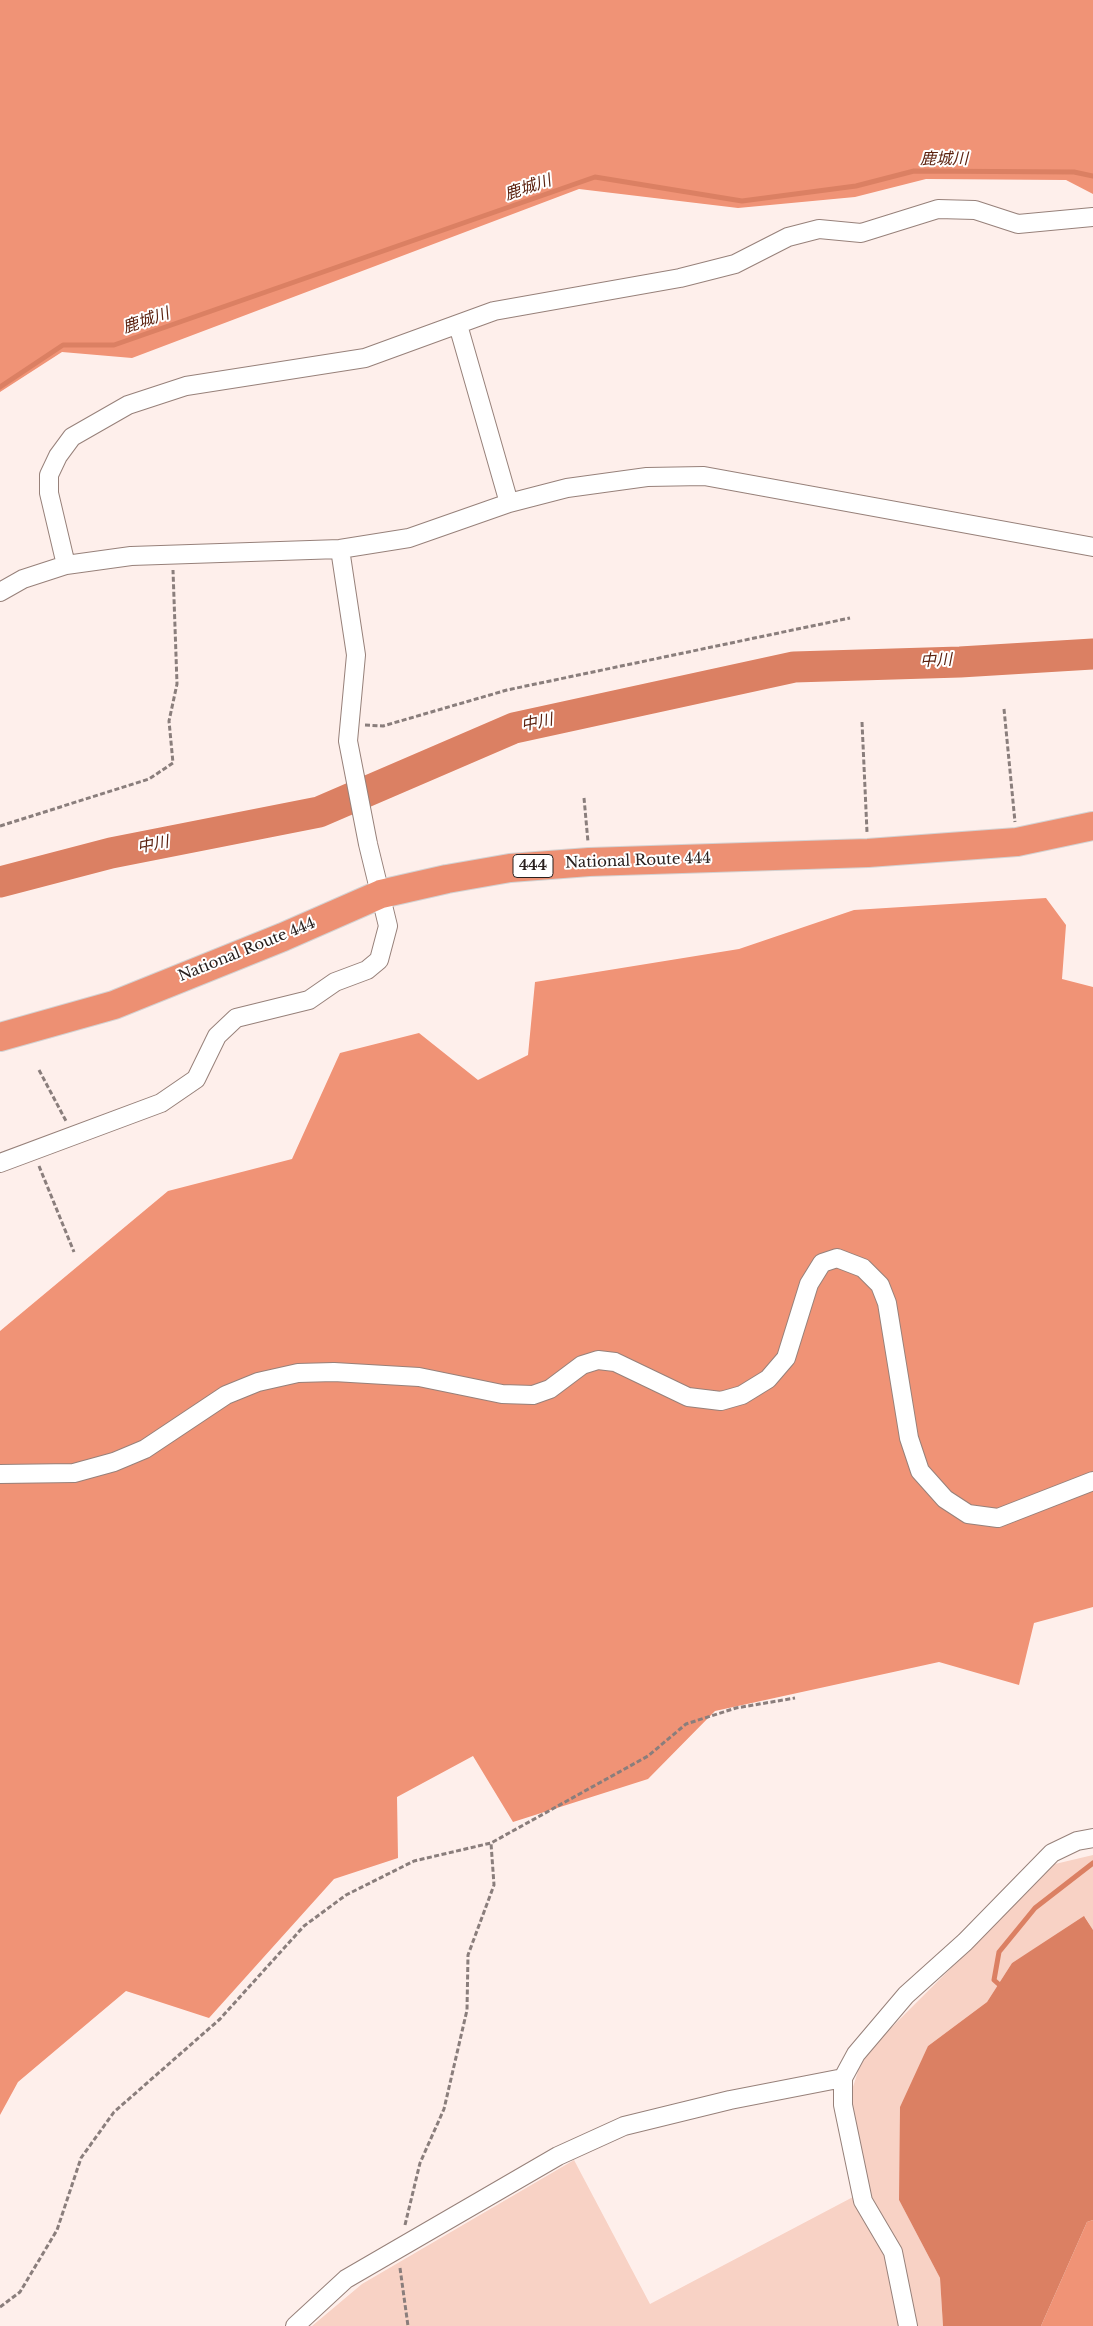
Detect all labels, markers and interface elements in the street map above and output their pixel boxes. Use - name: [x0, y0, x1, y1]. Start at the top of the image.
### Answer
- water label: 鹿城川: [920, 149, 968, 169]
- water label: 鹿城川: [502, 171, 554, 205]
- water label: 鹿城川: [120, 304, 172, 338]
- water label: 中川: [920, 651, 952, 671]
- water label: 中川: [519, 710, 555, 736]
- water label: 中川: [135, 833, 171, 857]
- street label: National Route 444: [565, 849, 711, 873]
- road number: 444: [513, 854, 553, 878]
- street label: National Route 444: [176, 914, 318, 986]

